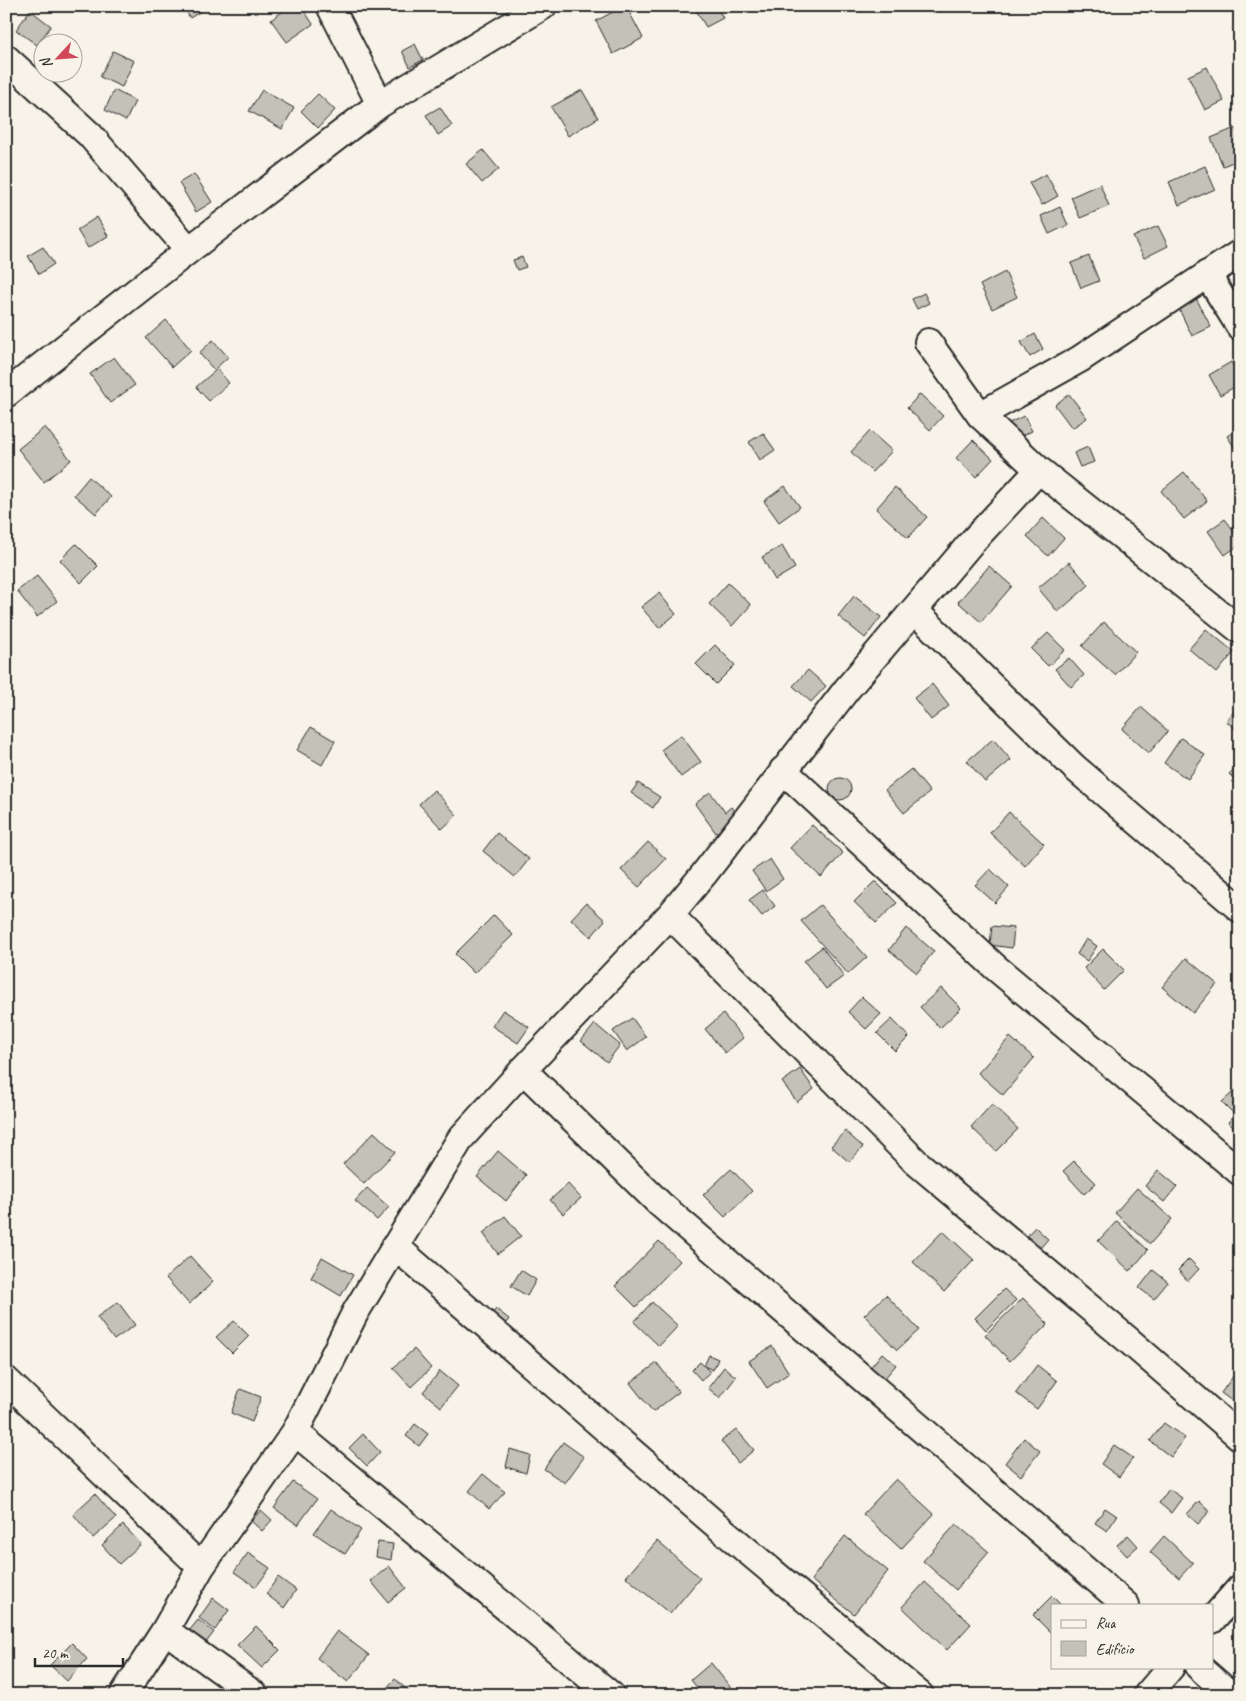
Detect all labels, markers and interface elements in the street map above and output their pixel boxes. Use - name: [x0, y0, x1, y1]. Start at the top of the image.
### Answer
- north arrow: [32, 32, 82, 82]
- text: N: [36, 54, 56, 71]
- legend: [1051, 1604, 1214, 1668]
- text: Rua: [1096, 1614, 1116, 1633]
- scale bar: [35, 1636, 122, 1668]
- text: Edifício: [1096, 1640, 1135, 1659]
- text: 20 m: [42, 1644, 69, 1663]

